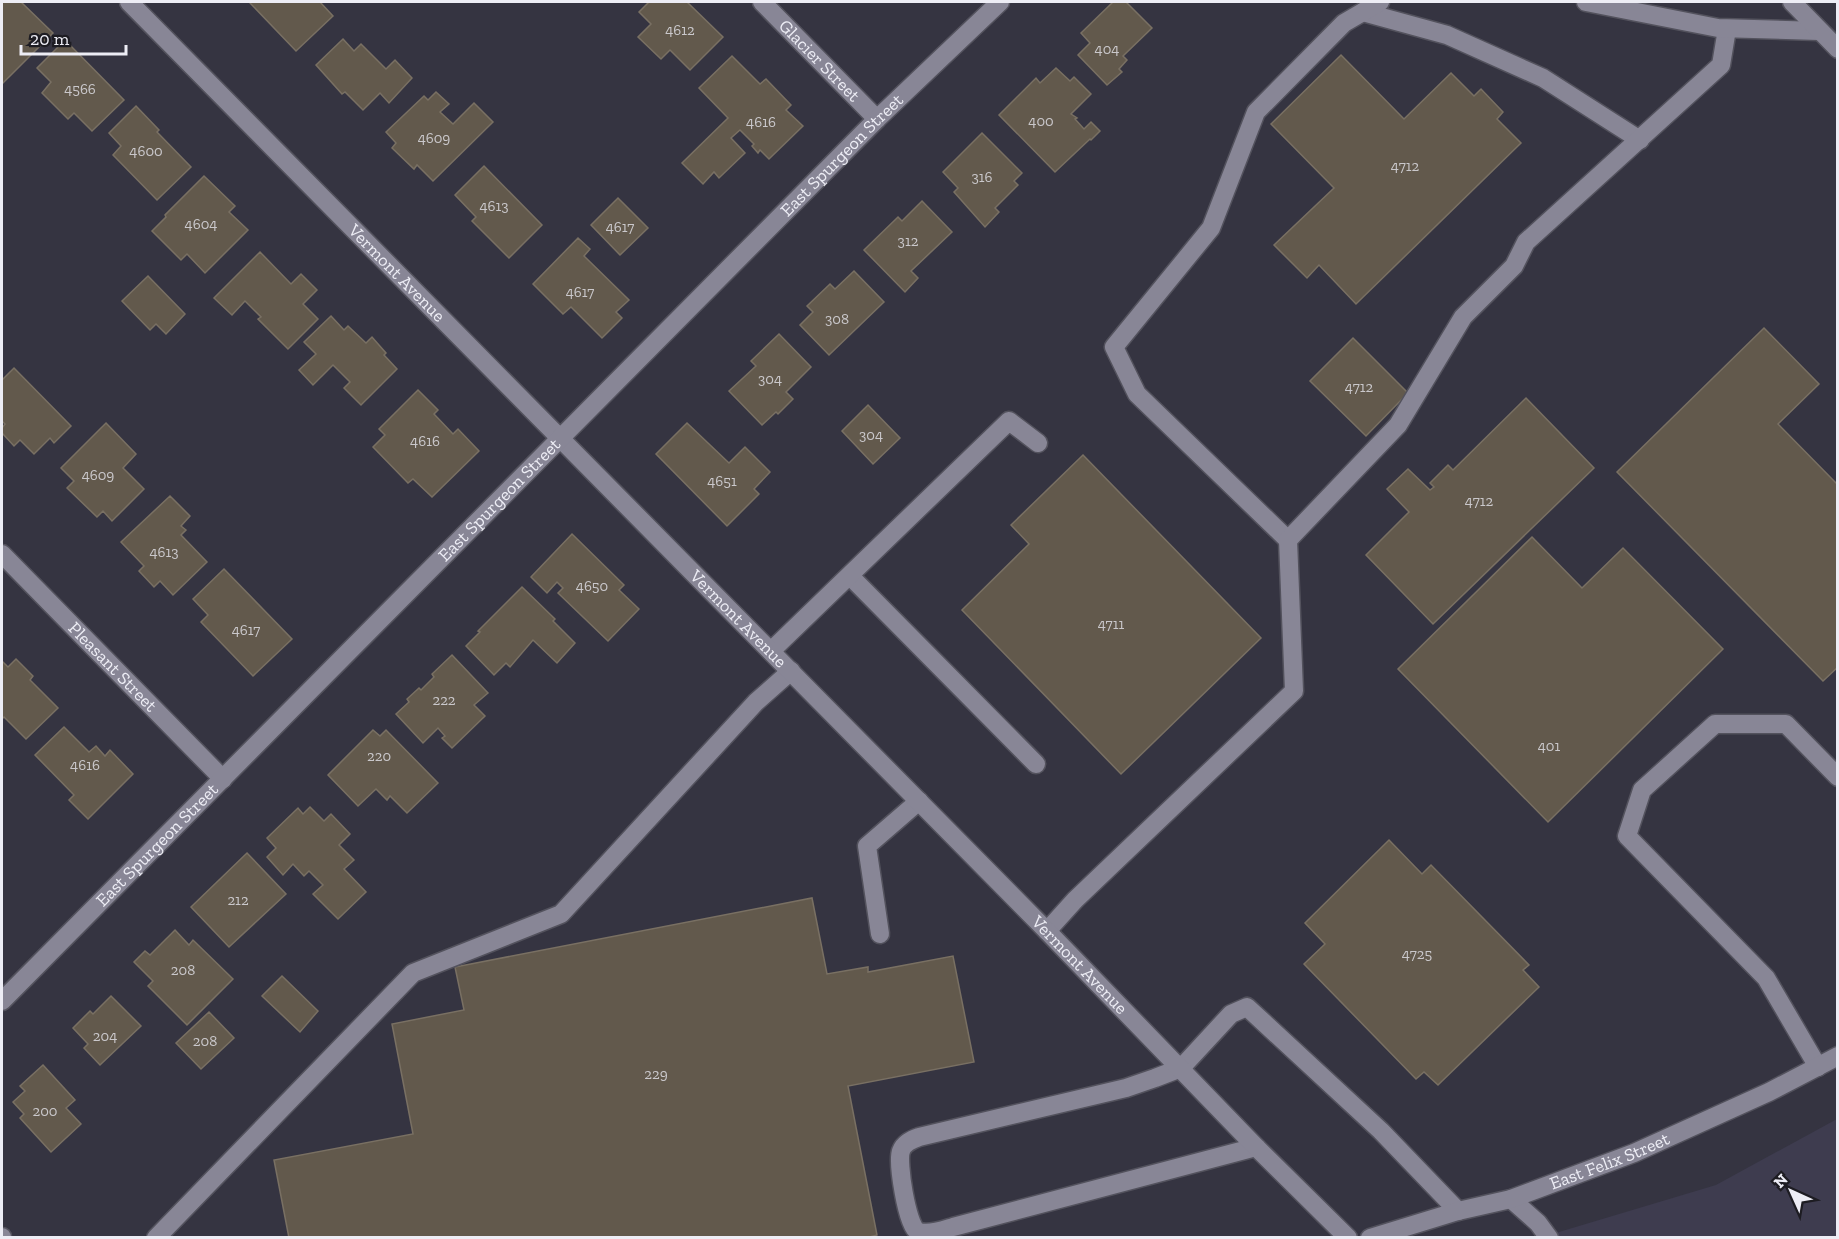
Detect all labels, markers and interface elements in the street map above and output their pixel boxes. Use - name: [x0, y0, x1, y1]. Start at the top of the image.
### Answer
- street label: Glacier Street: [774, 15, 865, 106]
- scale bar: [21, 18, 126, 56]
- house number: 4612: [665, 21, 695, 39]
- text: 20 m: [30, 28, 70, 50]
- house number: 404: [1095, 40, 1119, 58]
- house number: 4566: [64, 80, 96, 98]
- street label: East Spurgeon Street: [776, 89, 908, 221]
- house number: 400: [1028, 112, 1054, 130]
- house number: 4616: [746, 113, 776, 131]
- house number: 4609: [418, 129, 450, 147]
- house number: 4600: [129, 142, 163, 160]
- house number: 4712: [1391, 157, 1419, 175]
- house number: 316: [971, 168, 993, 186]
- house number: 4613: [479, 197, 509, 215]
- house number: 4604: [185, 215, 217, 233]
- house number: 4617: [606, 218, 634, 236]
- street label: Vermont Avenue: [343, 219, 450, 327]
- house number: 312: [898, 232, 919, 250]
- house number: 4617: [566, 283, 594, 301]
- house number: 308: [825, 310, 849, 328]
- house number: 304: [758, 370, 782, 388]
- house number: 4712: [1345, 378, 1373, 396]
- house number: 304: [859, 426, 883, 444]
- house number: 4616: [410, 432, 440, 450]
- street label: East Spurgeon Street: [433, 433, 565, 566]
- house number: 4609: [82, 466, 114, 484]
- house number: 4651: [707, 472, 737, 490]
- house number: 4712: [1465, 492, 1493, 510]
- house number: 4613: [149, 543, 179, 561]
- street label: Vermont Avenue: [685, 564, 792, 672]
- house number: 4650: [576, 577, 608, 595]
- house number: 4711: [1098, 615, 1124, 633]
- street label: Pleasant Street: [64, 617, 162, 717]
- house number: 4617: [232, 621, 260, 639]
- house number: 222: [432, 691, 456, 709]
- house number: 401: [1538, 737, 1560, 755]
- house number: 220: [367, 747, 391, 765]
- house number: 4616: [70, 756, 100, 774]
- street label: East Spurgeon Street: [91, 778, 223, 911]
- house number: 212: [227, 891, 249, 909]
- street label: Vermont Avenue: [1026, 910, 1132, 1019]
- house number: 4725: [1402, 945, 1432, 963]
- house number: 208: [171, 961, 195, 979]
- house number: 204: [93, 1027, 117, 1045]
- house number: 208: [193, 1032, 217, 1050]
- house number: 229: [644, 1065, 668, 1083]
- house number: 200: [32, 1102, 58, 1120]
- street label: East Felix Street: [1547, 1127, 1673, 1195]
- north arrow: [1761, 1161, 1821, 1221]
- text: N: [1770, 1170, 1792, 1192]

